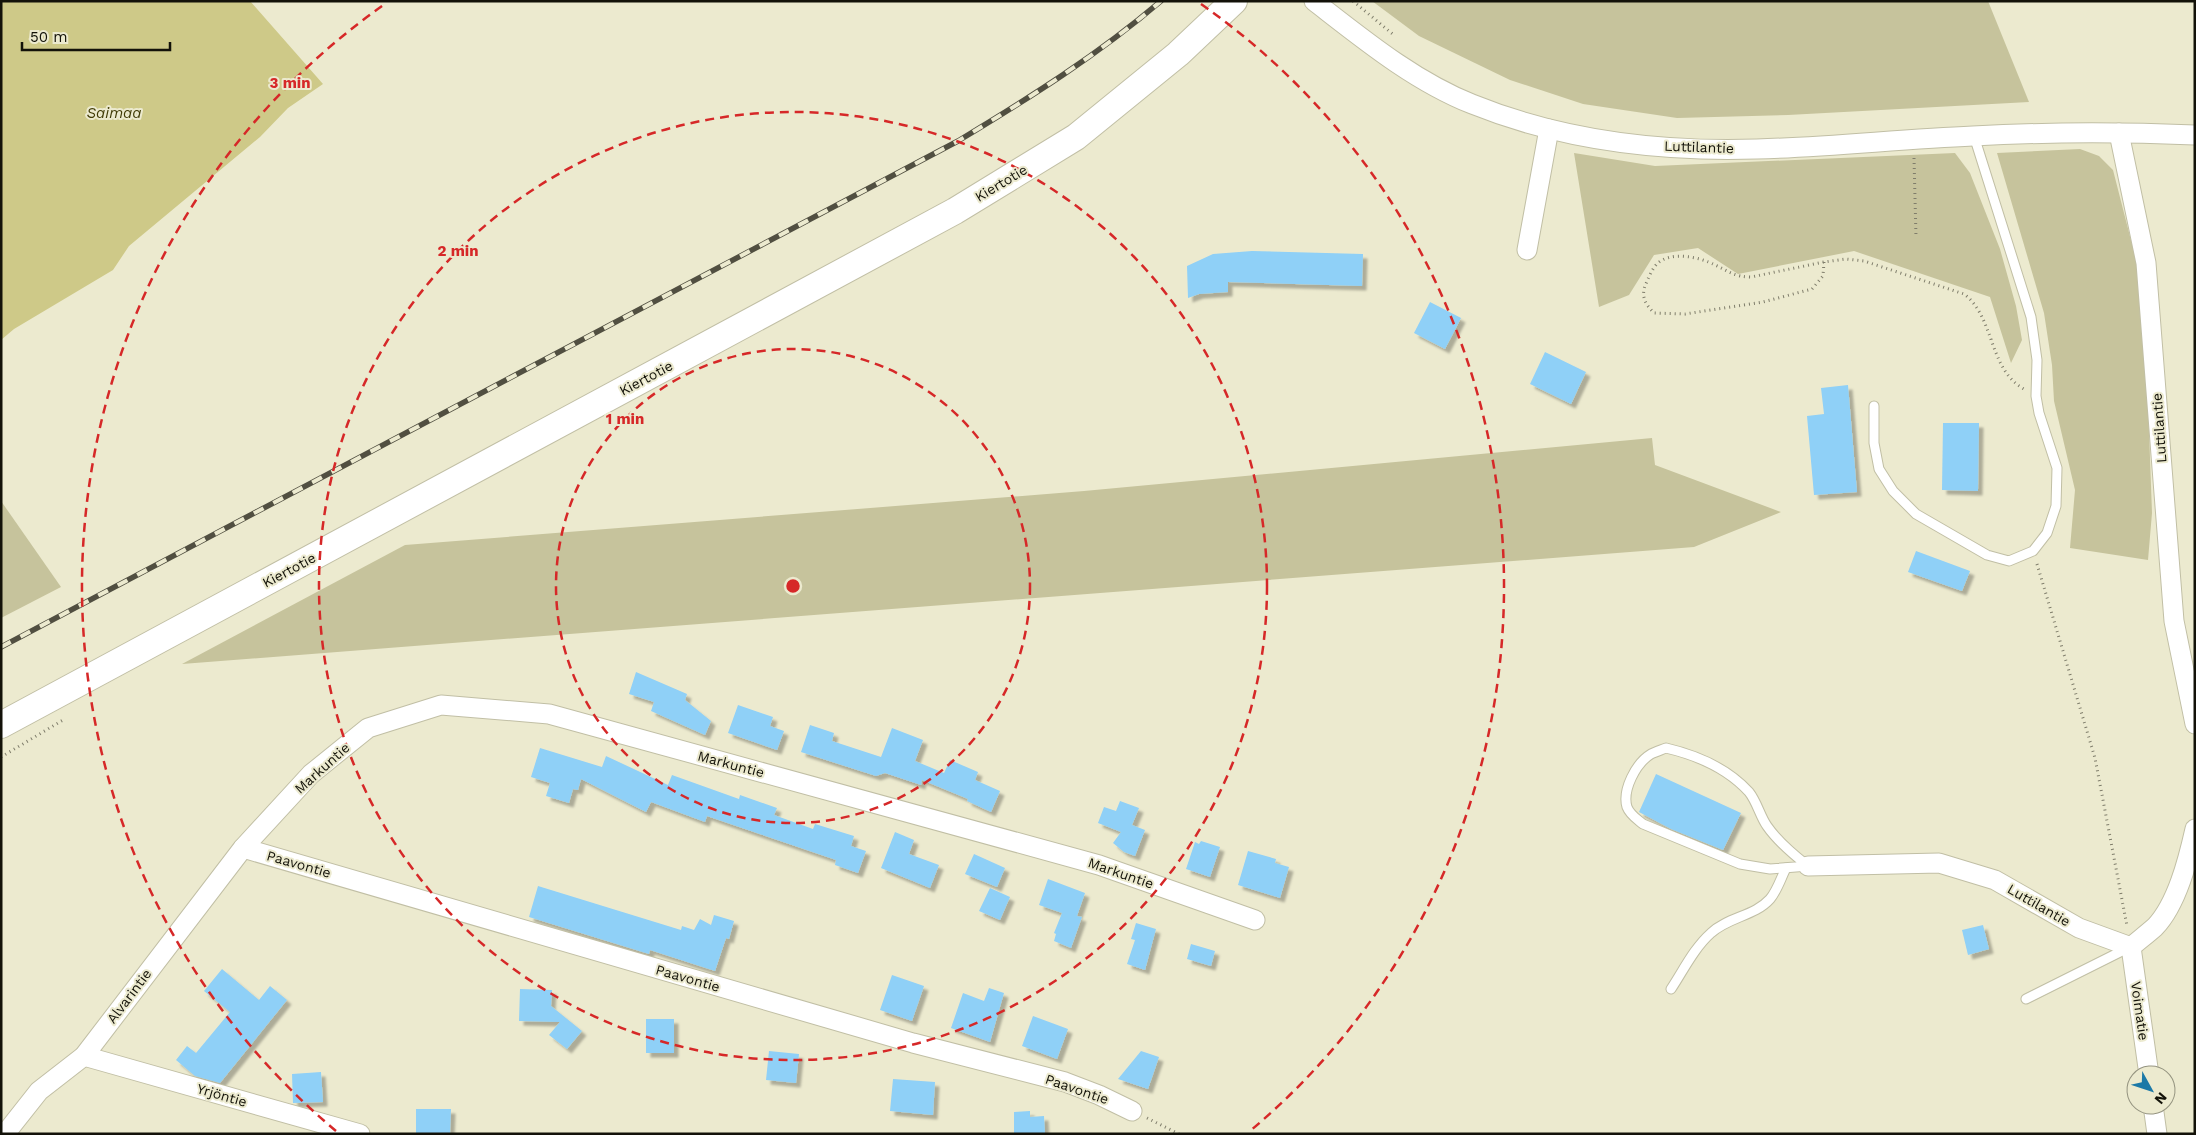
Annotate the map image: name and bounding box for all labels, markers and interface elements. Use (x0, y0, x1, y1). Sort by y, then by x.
scale bar (22, 20, 170, 52)
text: 50 m (30, 28, 67, 46)
text: 3 min (270, 74, 310, 92)
water label: Saimaa (86, 104, 142, 122)
street label: Luttilantie (1664, 138, 1734, 156)
street label: Kiertotie (972, 161, 1030, 205)
text: 2 min (437, 242, 479, 260)
street label: Kiertotie (617, 357, 675, 399)
street label: Luttilantie (2149, 393, 2169, 463)
text: 1 min (606, 410, 644, 428)
street label: Kiertotie (260, 549, 318, 591)
centre of rings (784, 577, 802, 595)
street label: Markuntie (291, 739, 353, 797)
street label: Markuntie (696, 747, 766, 781)
street label: Paavontie (265, 847, 333, 881)
street label: Markuntie (1086, 854, 1156, 892)
street label: Luttilantie (2005, 881, 2073, 929)
street label: Paavontie (654, 961, 722, 995)
street label: Alvarintie (103, 966, 155, 1026)
street label: Voimatie (2128, 981, 2152, 1041)
north arrow (2126, 1065, 2176, 1115)
street label: Paavontie (1043, 1071, 1111, 1107)
street label: Yrjöntie (195, 1080, 249, 1110)
text: N (2151, 1089, 2170, 1107)

